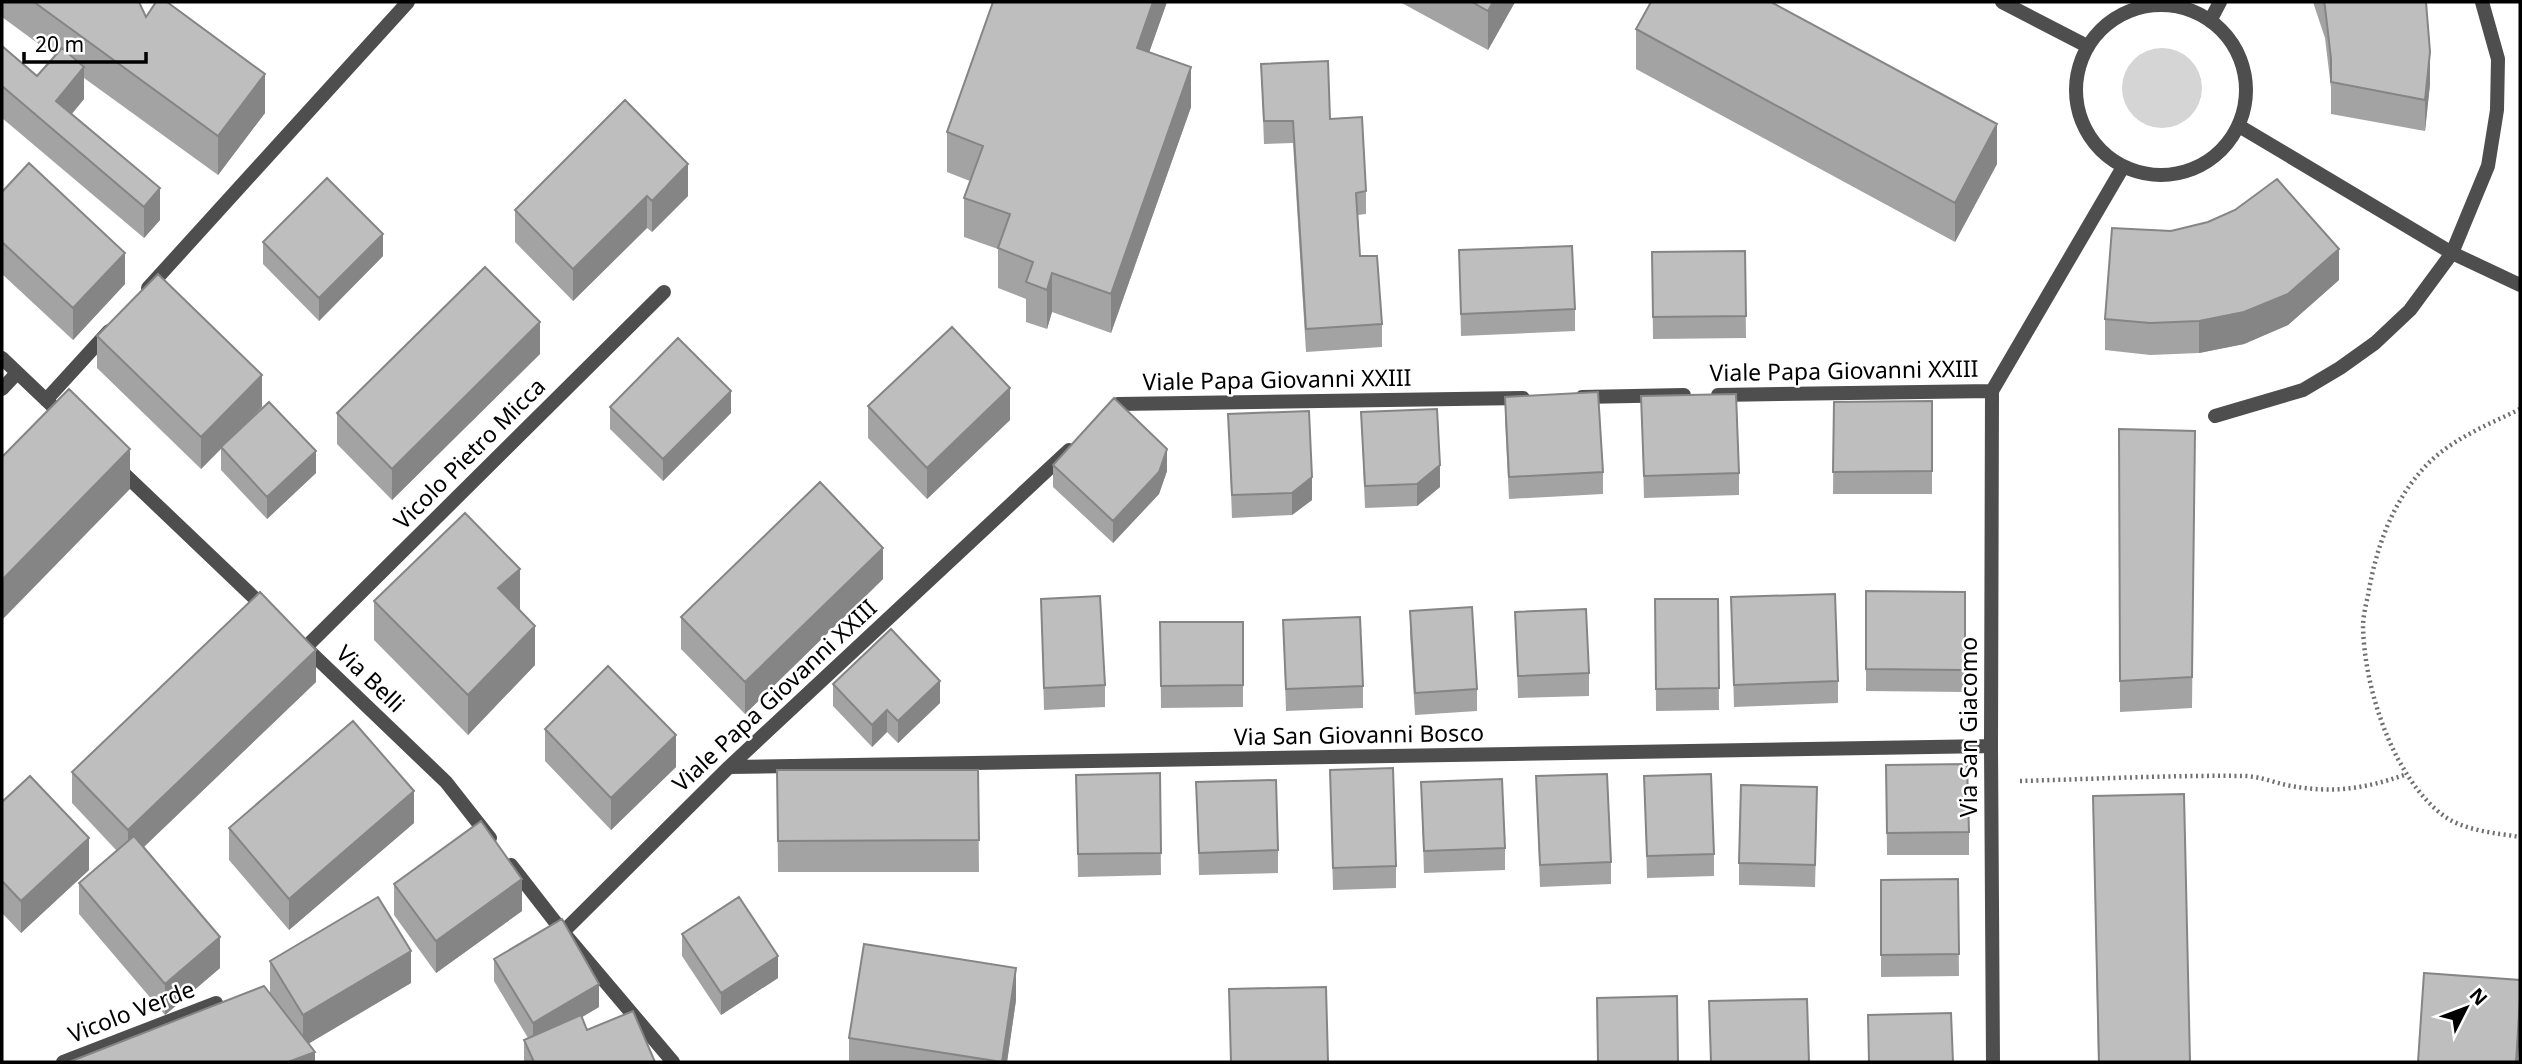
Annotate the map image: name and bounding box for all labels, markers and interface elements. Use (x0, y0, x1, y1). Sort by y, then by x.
scale bar (24, 21, 147, 65)
text: 20 m (35, 30, 84, 58)
street label: Viale Papa Giovanni XXIII (1709, 352, 1979, 388)
street label: Viale Papa Giovanni XXIII (1142, 361, 1412, 397)
street label: Vicolo Pietro Micca (386, 370, 552, 536)
street label: Viale Papa Giovanni XXIII (665, 592, 883, 798)
street label: Via Belli (330, 637, 412, 719)
street label: Via San Giacomo (1952, 637, 1984, 817)
street label: Via San Giovanni Bosco (1234, 716, 1484, 752)
street label: Vicolo Verde (63, 972, 199, 1050)
north arrow (2431, 973, 2501, 1043)
text: N (2464, 982, 2493, 1011)

